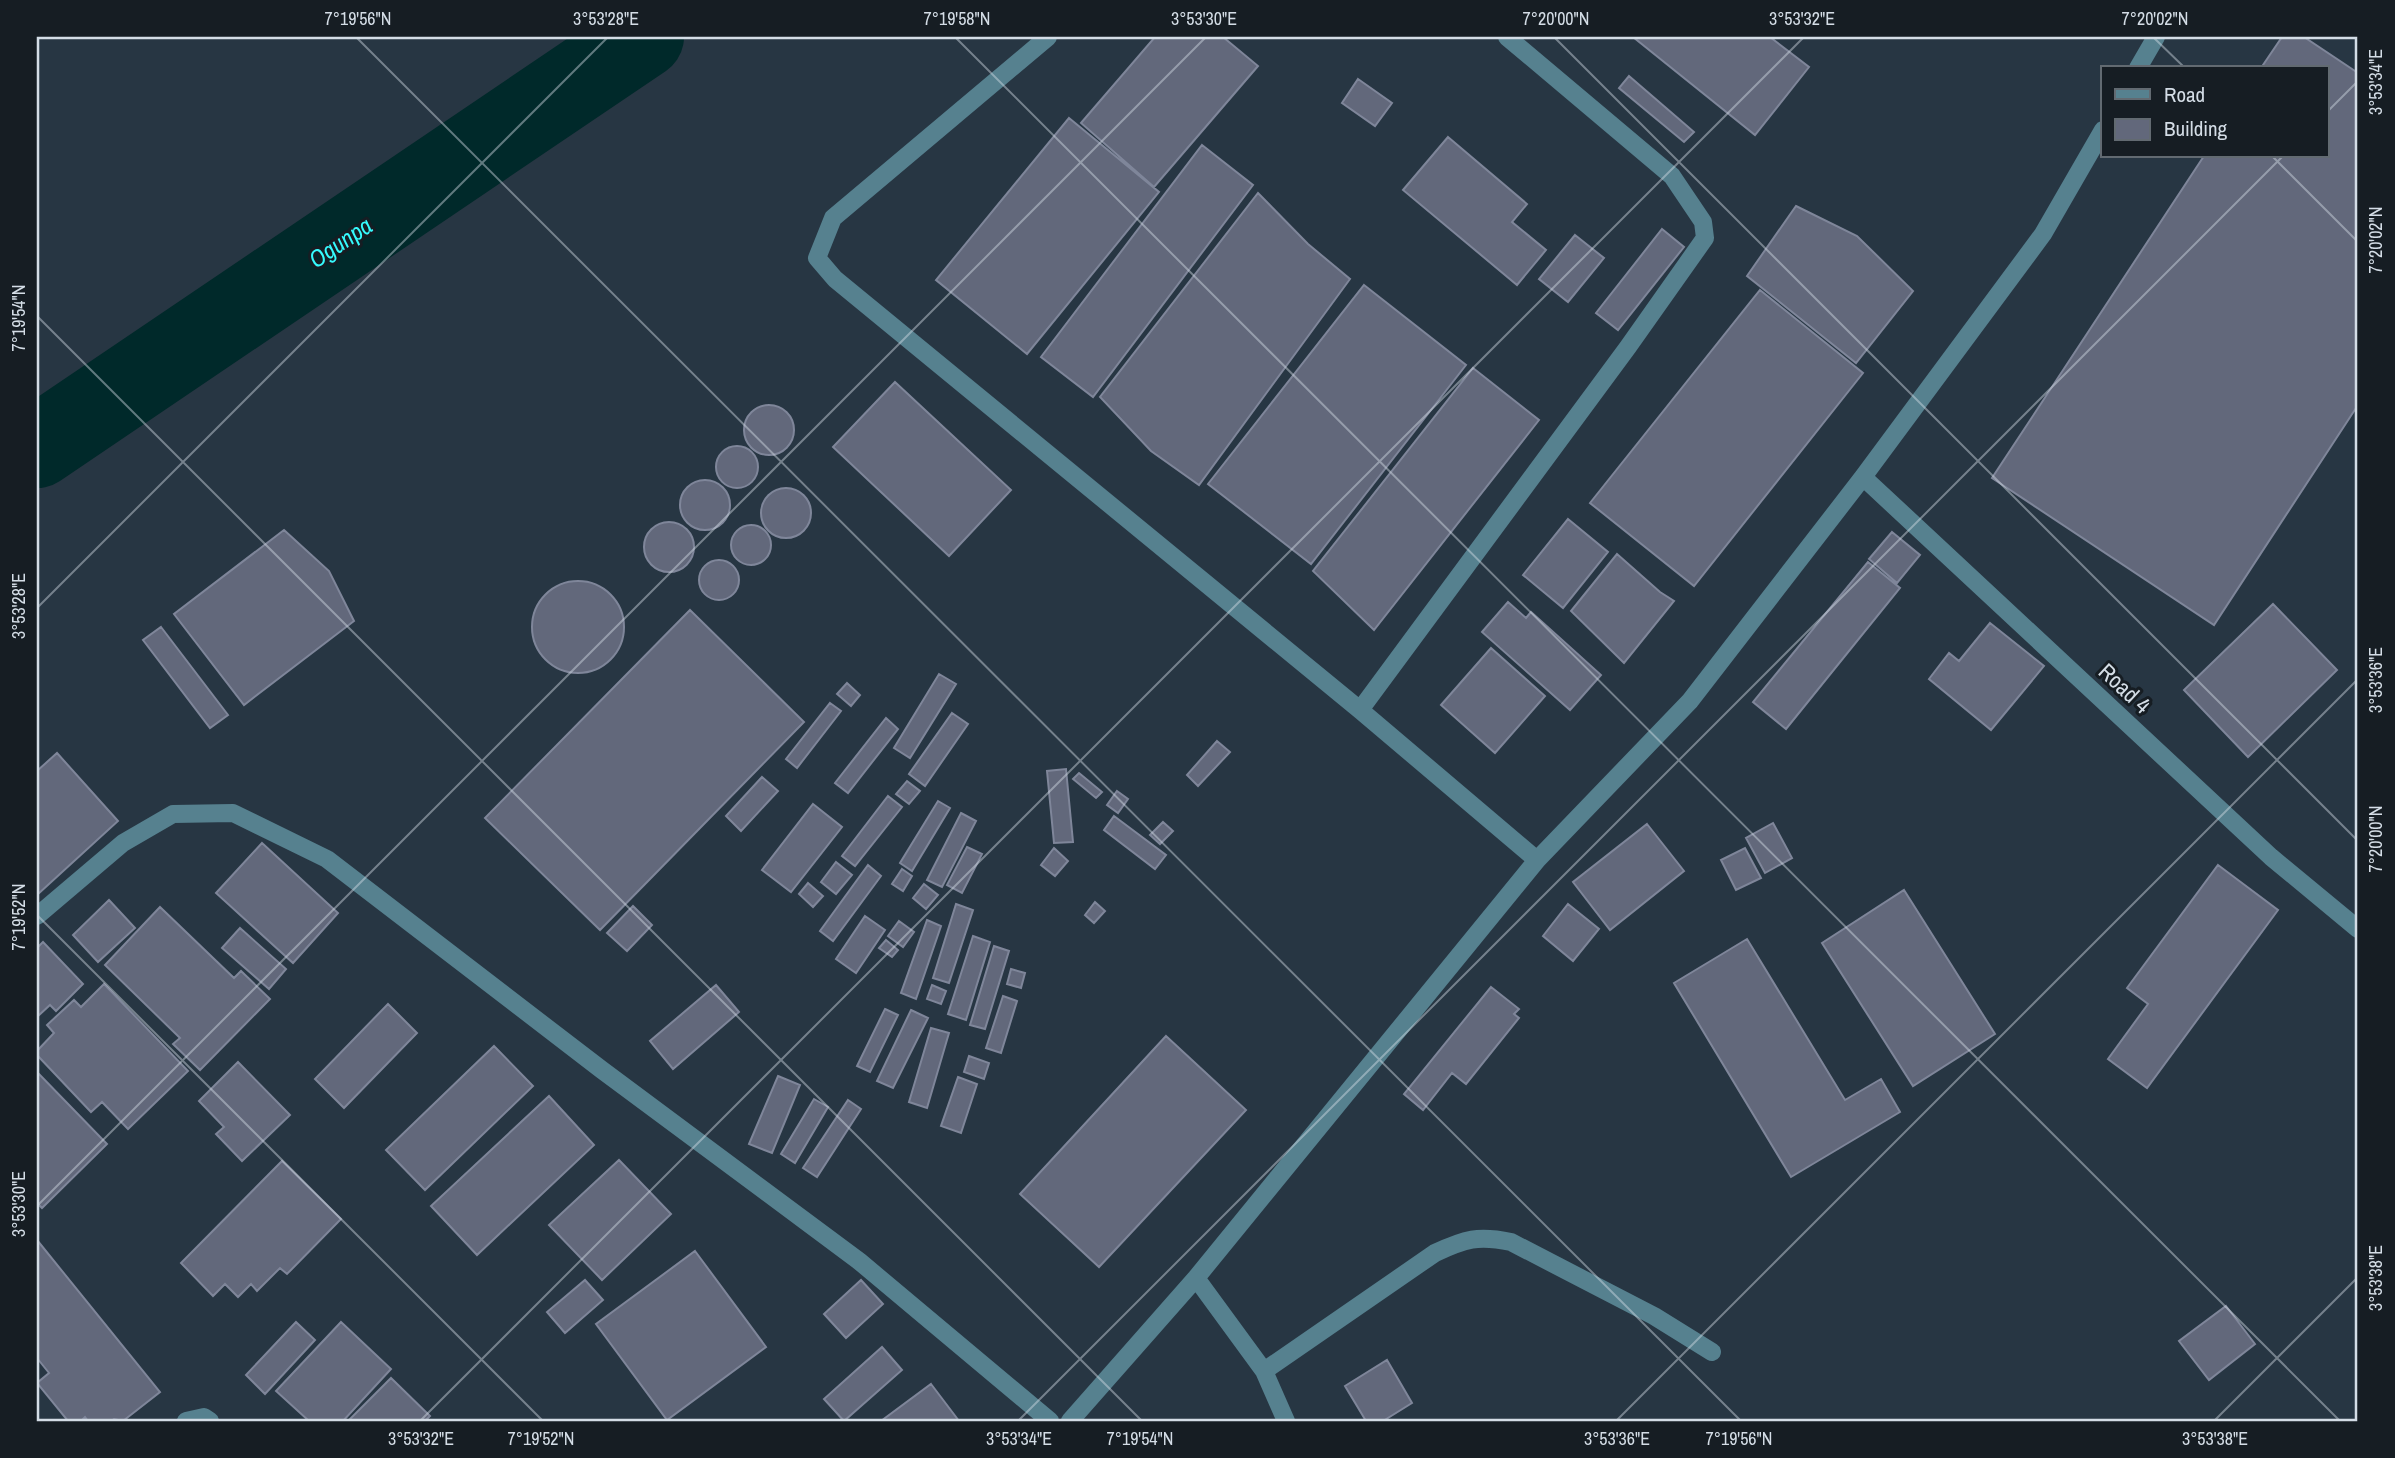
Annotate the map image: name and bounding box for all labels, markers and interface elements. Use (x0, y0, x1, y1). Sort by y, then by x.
text: 7°19'56"N (325, 6, 391, 31)
text: 3°53'28"E (573, 6, 639, 31)
text: 7°19'58"N (924, 6, 990, 31)
text: 3°53'30"E (1171, 6, 1237, 31)
text: 7°20'00"N (1523, 6, 1589, 31)
text: 3°53'32"E (1769, 6, 1835, 31)
text: 7°20'02"N (2122, 6, 2188, 31)
text: 3°53'34"E (2363, 49, 2388, 115)
legend (2101, 66, 2328, 158)
text: Road (2164, 80, 2205, 109)
text: Building (2164, 114, 2228, 143)
text: 7°20'02"N (2363, 207, 2388, 273)
water label: Ogunpa (302, 209, 378, 275)
text: 7°19'54"N (6, 285, 31, 351)
text: 3°53'28"E (6, 573, 31, 639)
text: 3°53'36"E (2363, 647, 2388, 713)
street label: Road 4 (2092, 656, 2158, 720)
text: 7°20'00"N (2363, 806, 2388, 872)
text: 7°19'52"N (6, 884, 31, 950)
text: 3°53'30"E (6, 1171, 31, 1237)
text: 3°53'38"E (2363, 1245, 2388, 1311)
text: 3°53'32"E (388, 1426, 454, 1451)
text: 7°19'52"N (508, 1426, 574, 1451)
text: 3°53'34"E (986, 1426, 1052, 1451)
text: 7°19'54"N (1107, 1426, 1173, 1451)
text: 3°53'36"E (1584, 1426, 1650, 1451)
text: 7°19'56"N (1706, 1426, 1772, 1451)
text: 3°53'38"E (2182, 1426, 2248, 1451)

